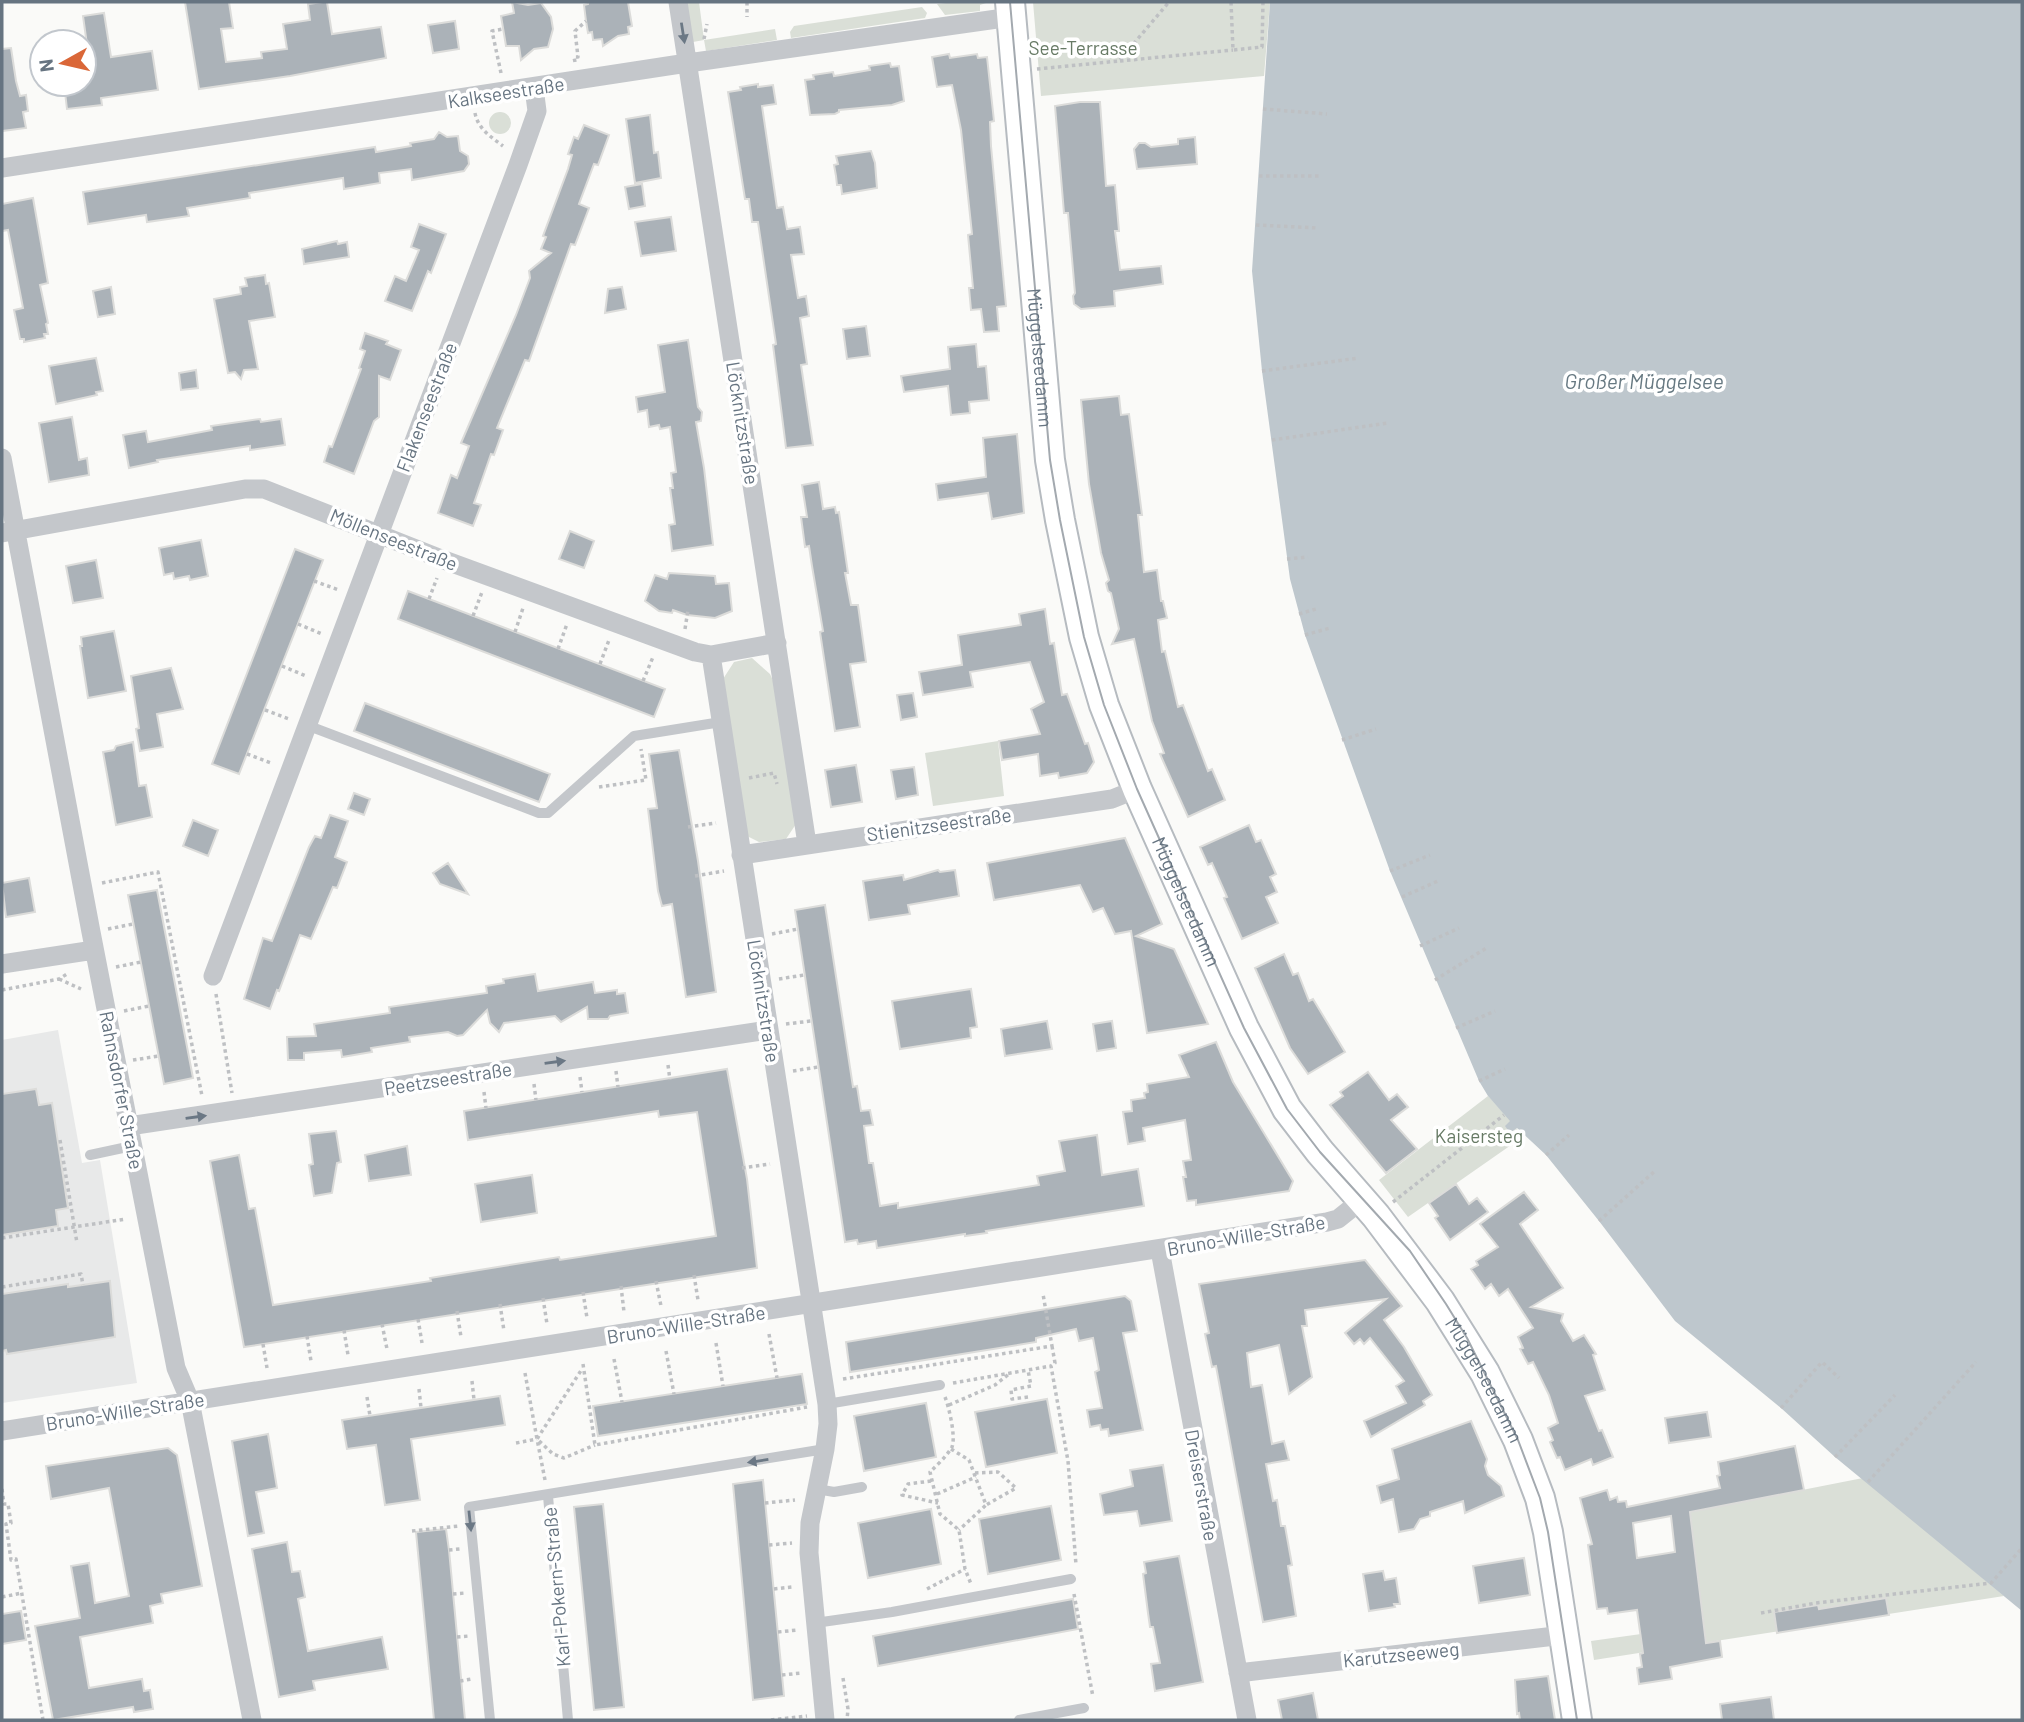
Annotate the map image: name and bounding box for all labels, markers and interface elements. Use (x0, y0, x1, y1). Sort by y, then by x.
one-way arrow (678, 22, 689, 44)
north arrow (28, 28, 98, 98)
park label: See-Terrasse (1028, 36, 1138, 59)
text: N (33, 58, 58, 73)
street label: Kalkseestraße (446, 71, 566, 113)
street label: Müggelseedamm (1024, 287, 1059, 428)
street label: Flakenseestraße (391, 339, 461, 475)
street label: Löcknitzstraße (722, 360, 764, 486)
water label: Großer Müggelsee (1565, 368, 1724, 393)
street label: Möllenseestraße (327, 503, 461, 575)
street label: Stienitzseestraße (865, 802, 1013, 846)
street label: Müggelseedamm (1148, 833, 1226, 970)
street label: Löcknitzstraße (743, 938, 785, 1064)
street label: Rahnsdorfer Straße (95, 1009, 149, 1171)
one-way arrow (544, 1056, 566, 1067)
street label: Peetzseestraße (383, 1057, 513, 1099)
one-way arrow (185, 1111, 207, 1122)
park label: Kaisersteg (1435, 1124, 1523, 1147)
street label: Bruno-Wille-Straße (1165, 1210, 1327, 1260)
street label: Bruno-Wille-Straße (605, 1300, 767, 1348)
street label: Müggelseedamm (1441, 1313, 1529, 1446)
street label: Bruno-Wille-Straße (44, 1387, 206, 1435)
street label: Dreiserstraße (1181, 1427, 1223, 1543)
one-way arrow (747, 1456, 769, 1467)
street label: Karl-Pokern-Straße (538, 1506, 574, 1668)
one-way arrow (465, 1510, 476, 1532)
street label: Karutzseeweg (1342, 1636, 1460, 1672)

